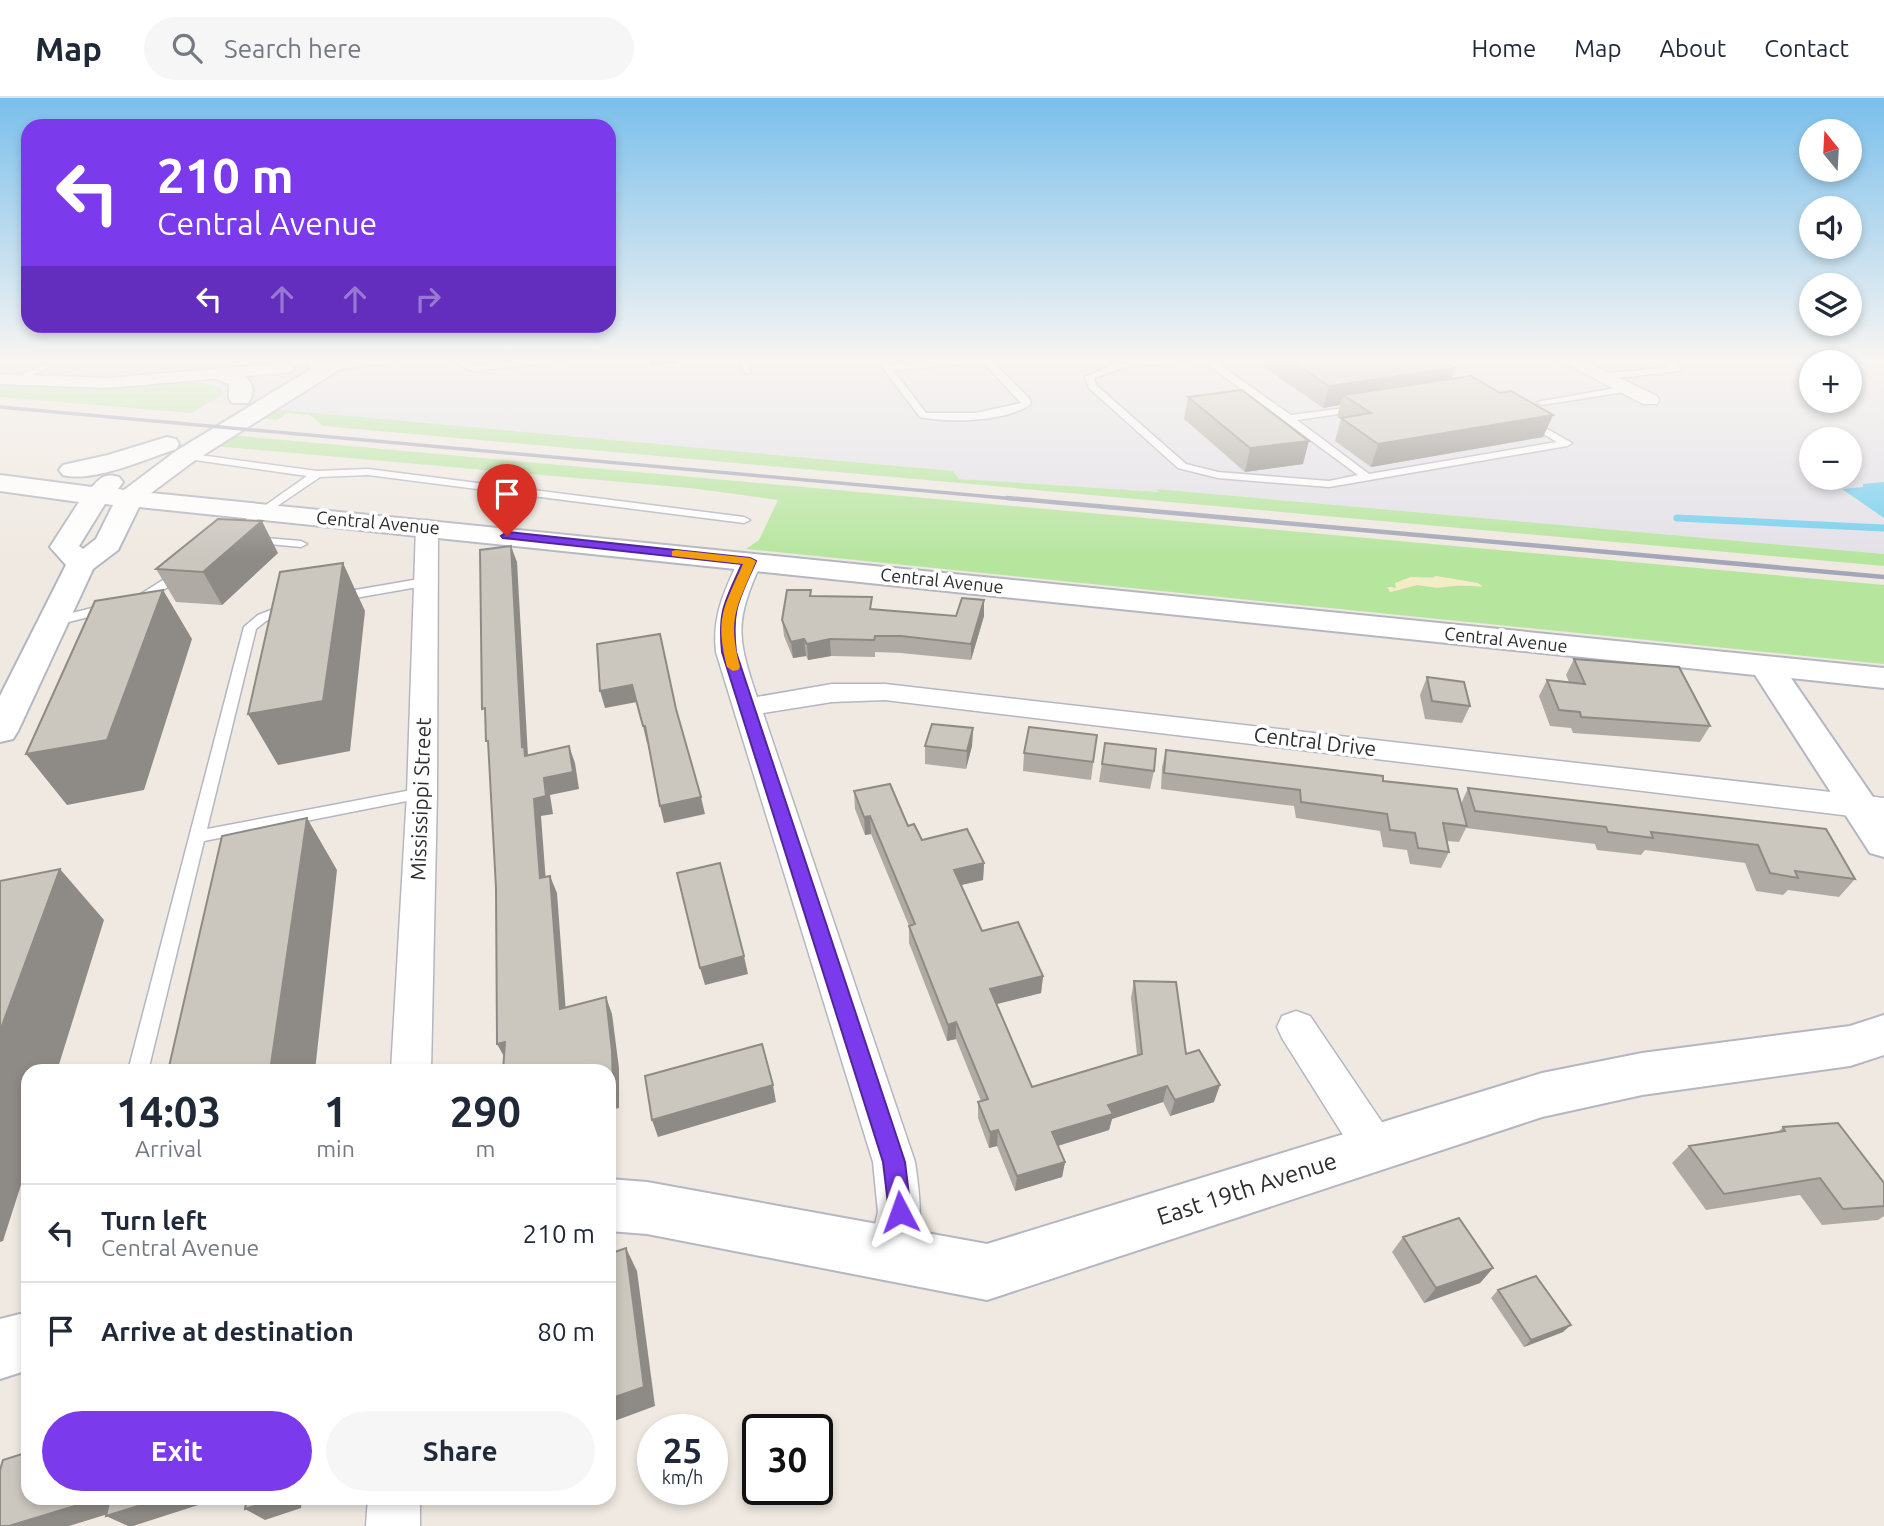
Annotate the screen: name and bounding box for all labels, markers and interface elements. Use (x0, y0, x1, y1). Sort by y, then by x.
search box (144, 17, 634, 80)
icon: search (168, 29, 206, 67)
text: Map (35, 30, 102, 67)
text: Search here (224, 34, 362, 63)
text: Home (1471, 35, 1536, 62)
text: Map (1574, 35, 1621, 62)
text: About (1659, 35, 1726, 62)
text: Contact (1764, 35, 1849, 62)
north arrow (1799, 119, 1862, 182)
map controls (1799, 119, 1862, 490)
icon: left (42, 147, 133, 238)
text: 210 m (157, 147, 294, 202)
button: sound (1799, 196, 1862, 259)
text: Central Avenue (157, 205, 377, 241)
button: layers (1799, 273, 1862, 336)
icon: left (190, 280, 228, 318)
icon: ahead (263, 280, 301, 318)
icon: ahead (336, 280, 374, 318)
icon: right (409, 280, 447, 318)
button: + (1799, 350, 1862, 413)
button: − (1799, 427, 1862, 490)
pin (477, 464, 537, 536)
icon: arrive (488, 475, 526, 513)
street label: Central Avenue (316, 507, 441, 537)
street label: Central Avenue (879, 564, 1005, 596)
street label: Central Avenue (1443, 623, 1569, 655)
street label: Mississippi Street (405, 717, 435, 881)
street label: Central Drive (1252, 722, 1378, 760)
text: 14:03 (116, 1088, 221, 1135)
text: 1 (324, 1088, 347, 1135)
text: 290 (450, 1088, 521, 1135)
text: Arrival (135, 1136, 202, 1161)
text: min (316, 1136, 355, 1161)
text: m (475, 1136, 495, 1161)
street label: East 19th Avenue (1153, 1147, 1340, 1230)
position arrow (863, 1175, 937, 1249)
text: Turn left (101, 1206, 207, 1235)
icon: left (42, 1214, 80, 1252)
text: 210 m (523, 1219, 595, 1248)
text: Central Avenue (101, 1235, 259, 1260)
icon: arrive (42, 1312, 80, 1350)
text: Arrive at destination (101, 1317, 354, 1346)
text: 80 m (537, 1317, 595, 1346)
button: Exit (42, 1411, 312, 1491)
button: Share (326, 1411, 595, 1491)
speed limit sign: 30 (742, 1414, 833, 1505)
text: 25 (663, 1430, 702, 1470)
text: km/h (662, 1467, 703, 1487)

